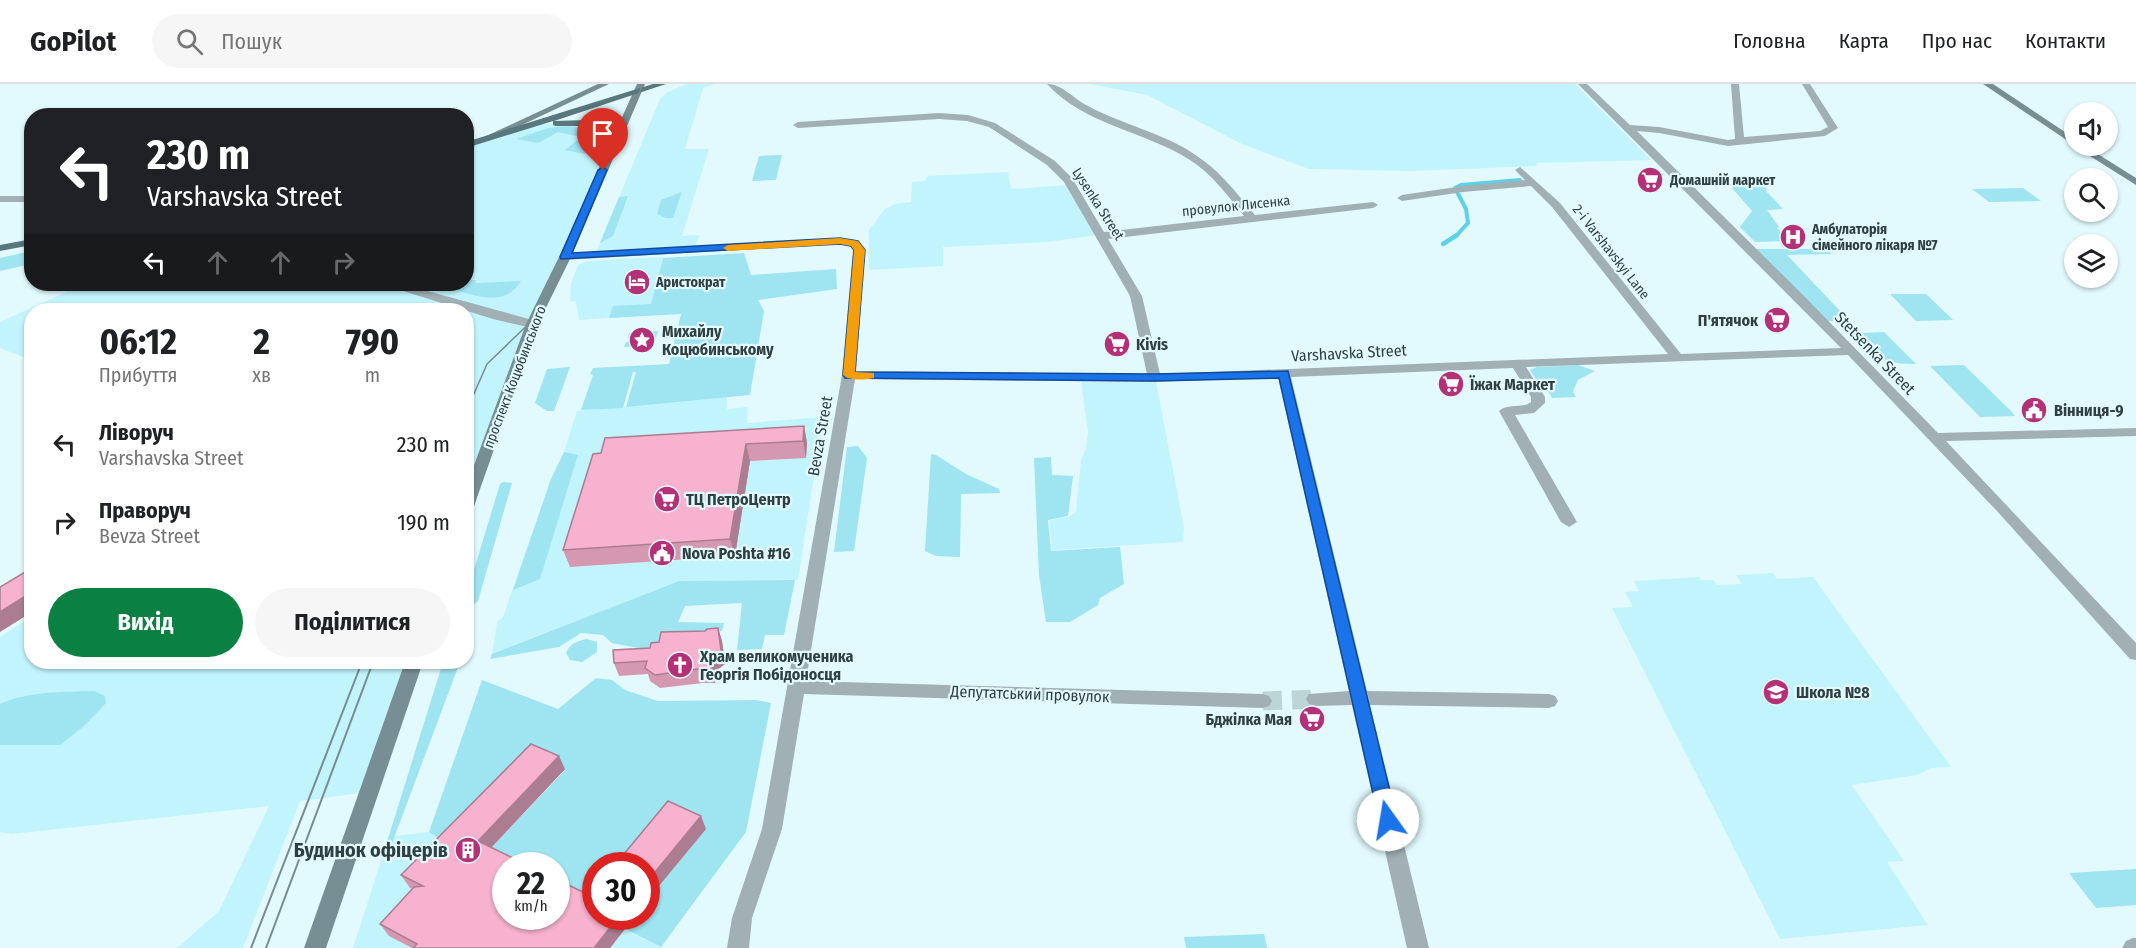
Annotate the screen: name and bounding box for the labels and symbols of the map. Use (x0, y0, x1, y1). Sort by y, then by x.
pin (577, 108, 628, 170)
street label: Lysenka Street (1068, 165, 1128, 244)
supermarket icon: Домашній маркет (1635, 165, 1665, 195)
place label: Домашній маркет (1669, 172, 1776, 189)
street label: провулок Лисенка (1181, 192, 1291, 220)
street label: 2-i Varshavskyi Lane (1569, 201, 1653, 303)
place label: Амбулаторія сімейного лікаря №7 (1811, 221, 1938, 254)
hospital icon: Амбулаторія сімейного лікаря №7 (1778, 222, 1808, 252)
hotel icon: Аристократ (622, 267, 652, 297)
place label: Аристократ (655, 274, 726, 291)
street label: проспект Коцюбинського (480, 303, 550, 451)
supermarket icon: П'ятячок (1762, 305, 1792, 335)
street label: Stetsenka Street (1831, 308, 1920, 399)
place label: П'ятячок (1698, 311, 1759, 330)
place label: Михайлу Коцюбинському (662, 322, 774, 359)
place icon: Михайлу Коцюбинському (627, 325, 657, 355)
supermarket icon: Kivis (1102, 329, 1132, 359)
place label: Kivis (1136, 335, 1168, 354)
street label: Varshavska Street (1291, 340, 1408, 366)
supermarket icon: Їжак Маркет (1436, 369, 1466, 399)
place label: Їжак Маркет (1469, 375, 1555, 394)
street label: Bevza Street (804, 394, 837, 477)
public building icon: Вінниця-9 (2019, 395, 2049, 425)
place label: Вінниця-9 (2054, 401, 2124, 420)
supermarket icon: ТЦ ПетроЦентр (652, 484, 682, 514)
place label: ТЦ ПетроЦентр (686, 490, 791, 509)
public building icon: Nova Poshta #16 (647, 538, 677, 568)
place label: Nova Poshta #16 (682, 544, 791, 563)
place label: Храм великомученика Георгія Побідоносця (699, 647, 853, 684)
church icon: Храм великомученика Георгія Побідоносця (665, 650, 695, 680)
school or university icon: Школа №8 (1761, 677, 1791, 707)
street label: Депутатський провулок (949, 682, 1110, 706)
place label: Школа №8 (1796, 683, 1870, 702)
supermarket icon: Бджілка Мая (1297, 704, 1327, 734)
place label: Бджілка Мая (1205, 710, 1292, 729)
position arrow (1356, 788, 1420, 852)
building icon: Будинок офіцерів (453, 835, 483, 865)
place label: Будинок офіцерів (294, 838, 448, 862)
speed limit sign: 30 (582, 852, 660, 930)

